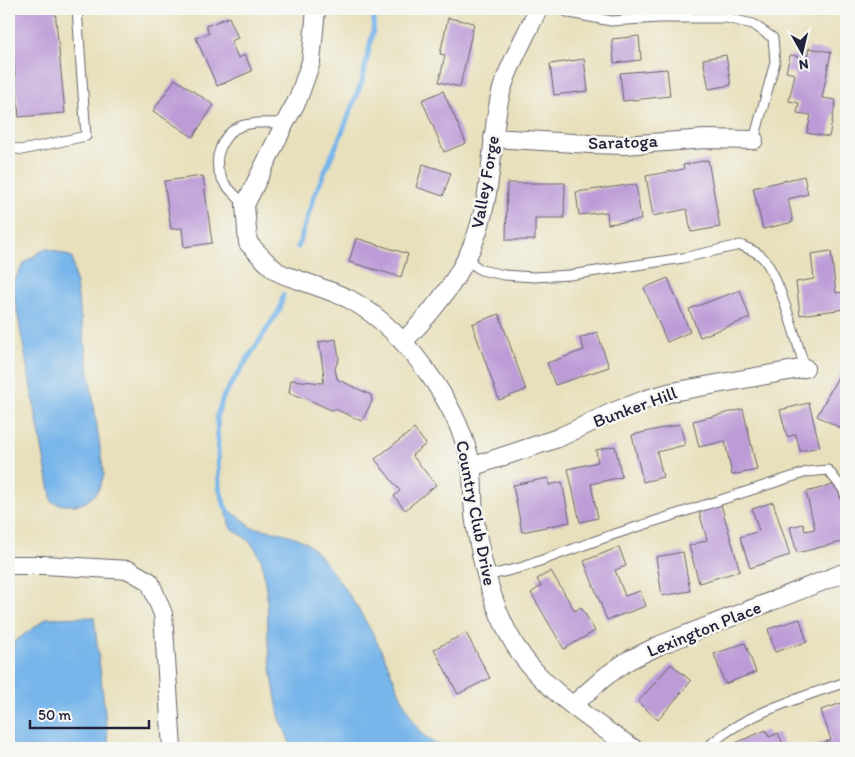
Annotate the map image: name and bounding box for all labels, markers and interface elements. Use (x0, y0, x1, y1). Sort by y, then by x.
north arrow (778, 28, 828, 78)
text: N (798, 55, 810, 73)
street label: Saratoga (588, 130, 659, 154)
street label: Valley Forge (466, 134, 504, 230)
street label: Bunker Hill (590, 382, 680, 432)
street label: Country Club Drive (451, 439, 501, 587)
street label: Lexington Place (644, 596, 764, 662)
scale bar (30, 697, 149, 729)
text: 50 m (38, 706, 71, 724)

